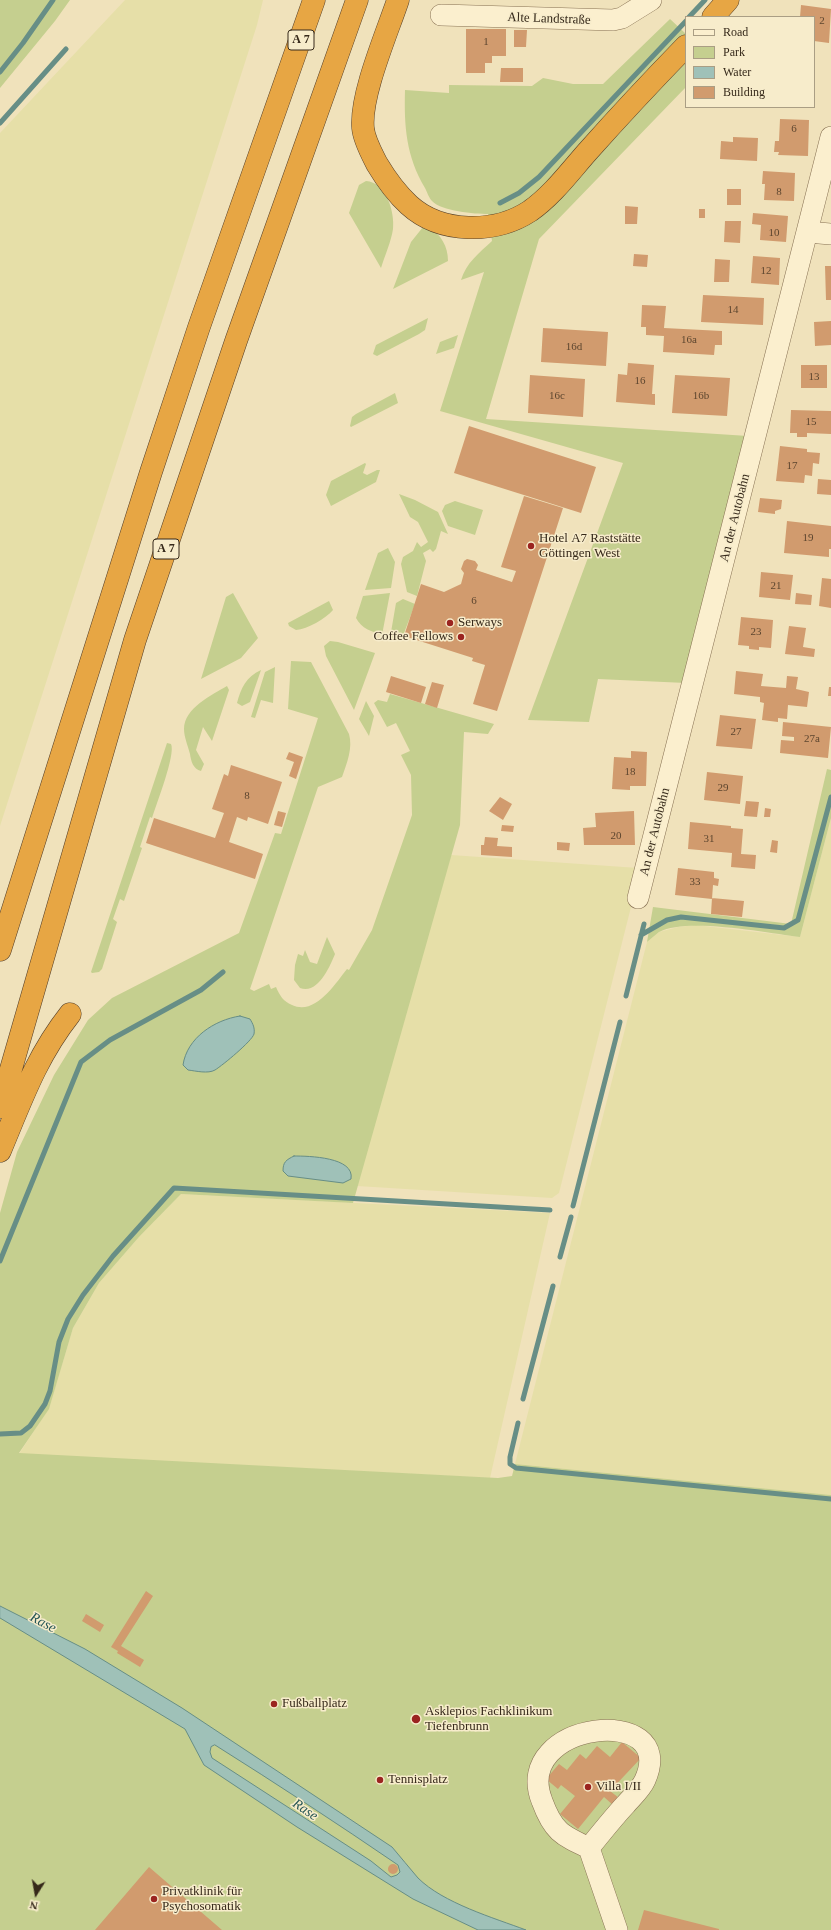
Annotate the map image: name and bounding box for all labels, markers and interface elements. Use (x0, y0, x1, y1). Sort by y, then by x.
street label: Alte Landstraße (507, 10, 591, 28)
house number: 2 (819, 14, 825, 28)
legend (685, 16, 815, 108)
text: Road (723, 25, 748, 39)
road number: A 7 (288, 30, 314, 50)
house number: 1 (483, 35, 489, 49)
text: Park (723, 45, 745, 59)
text: Water (723, 65, 751, 79)
text: Building (723, 85, 765, 99)
house number: 6 (791, 122, 797, 136)
house number: 8 (776, 185, 782, 199)
house number: 10 (768, 226, 780, 240)
house number: 12 (760, 264, 772, 278)
house number: 14 (728, 303, 738, 317)
house number: 16a (681, 333, 697, 347)
house number: 16d (566, 340, 582, 354)
house number: 13 (808, 370, 820, 384)
house number: 16 (634, 374, 646, 388)
house number: 16c (549, 389, 565, 403)
house number: 16b (693, 389, 709, 403)
house number: 15 (806, 415, 816, 429)
house number: 17 (786, 459, 798, 473)
street label: An der Autobahn (717, 472, 753, 564)
place label: Hotel A7 Raststätte Göttingen West (539, 531, 641, 562)
house number: 19 (802, 531, 814, 545)
road number: A 7 (153, 539, 179, 559)
marker: Hotel A7 Raststätte Göttingen West (526, 541, 536, 551)
house number: 21 (770, 579, 782, 593)
house number: 6 (471, 594, 477, 608)
place label: Serways (458, 615, 502, 631)
marker: Serways (445, 618, 455, 628)
house number: 23 (750, 625, 762, 639)
place label: Coffee Fellows (373, 629, 453, 645)
marker: Coffee Fellows (456, 632, 466, 642)
house number: 27 (730, 725, 742, 739)
house number: 27a (804, 732, 820, 746)
house number: 18 (624, 765, 636, 779)
house number: 29 (718, 781, 728, 795)
street label: An der Autobahn (637, 786, 673, 878)
house number: 8 (244, 789, 250, 803)
house number: 20 (610, 829, 622, 843)
house number: 31 (704, 832, 714, 846)
house number: 33 (690, 875, 700, 889)
water label: Rase (27, 1609, 59, 1637)
place label: Fußballplatz (282, 1696, 347, 1712)
marker: Fußballplatz (269, 1699, 279, 1709)
place label: Asklepios Fachklinikum Tiefenbrunn (425, 1704, 552, 1735)
marker: Asklepios Fachklinikum Tiefenbrunn (410, 1713, 422, 1725)
place label: Tennisplatz (388, 1772, 448, 1788)
marker: Tennisplatz (375, 1775, 385, 1785)
place label: Villa I/II (596, 1779, 641, 1795)
marker: Villa I/II (583, 1782, 593, 1792)
water label: Rase (289, 1795, 321, 1825)
north arrow (16, 1874, 56, 1914)
place label: Privatklinik für Psychosomatik (162, 1884, 242, 1915)
marker: Privatklinik für Psychosomatik (149, 1894, 159, 1904)
text: N (29, 1899, 39, 1912)

